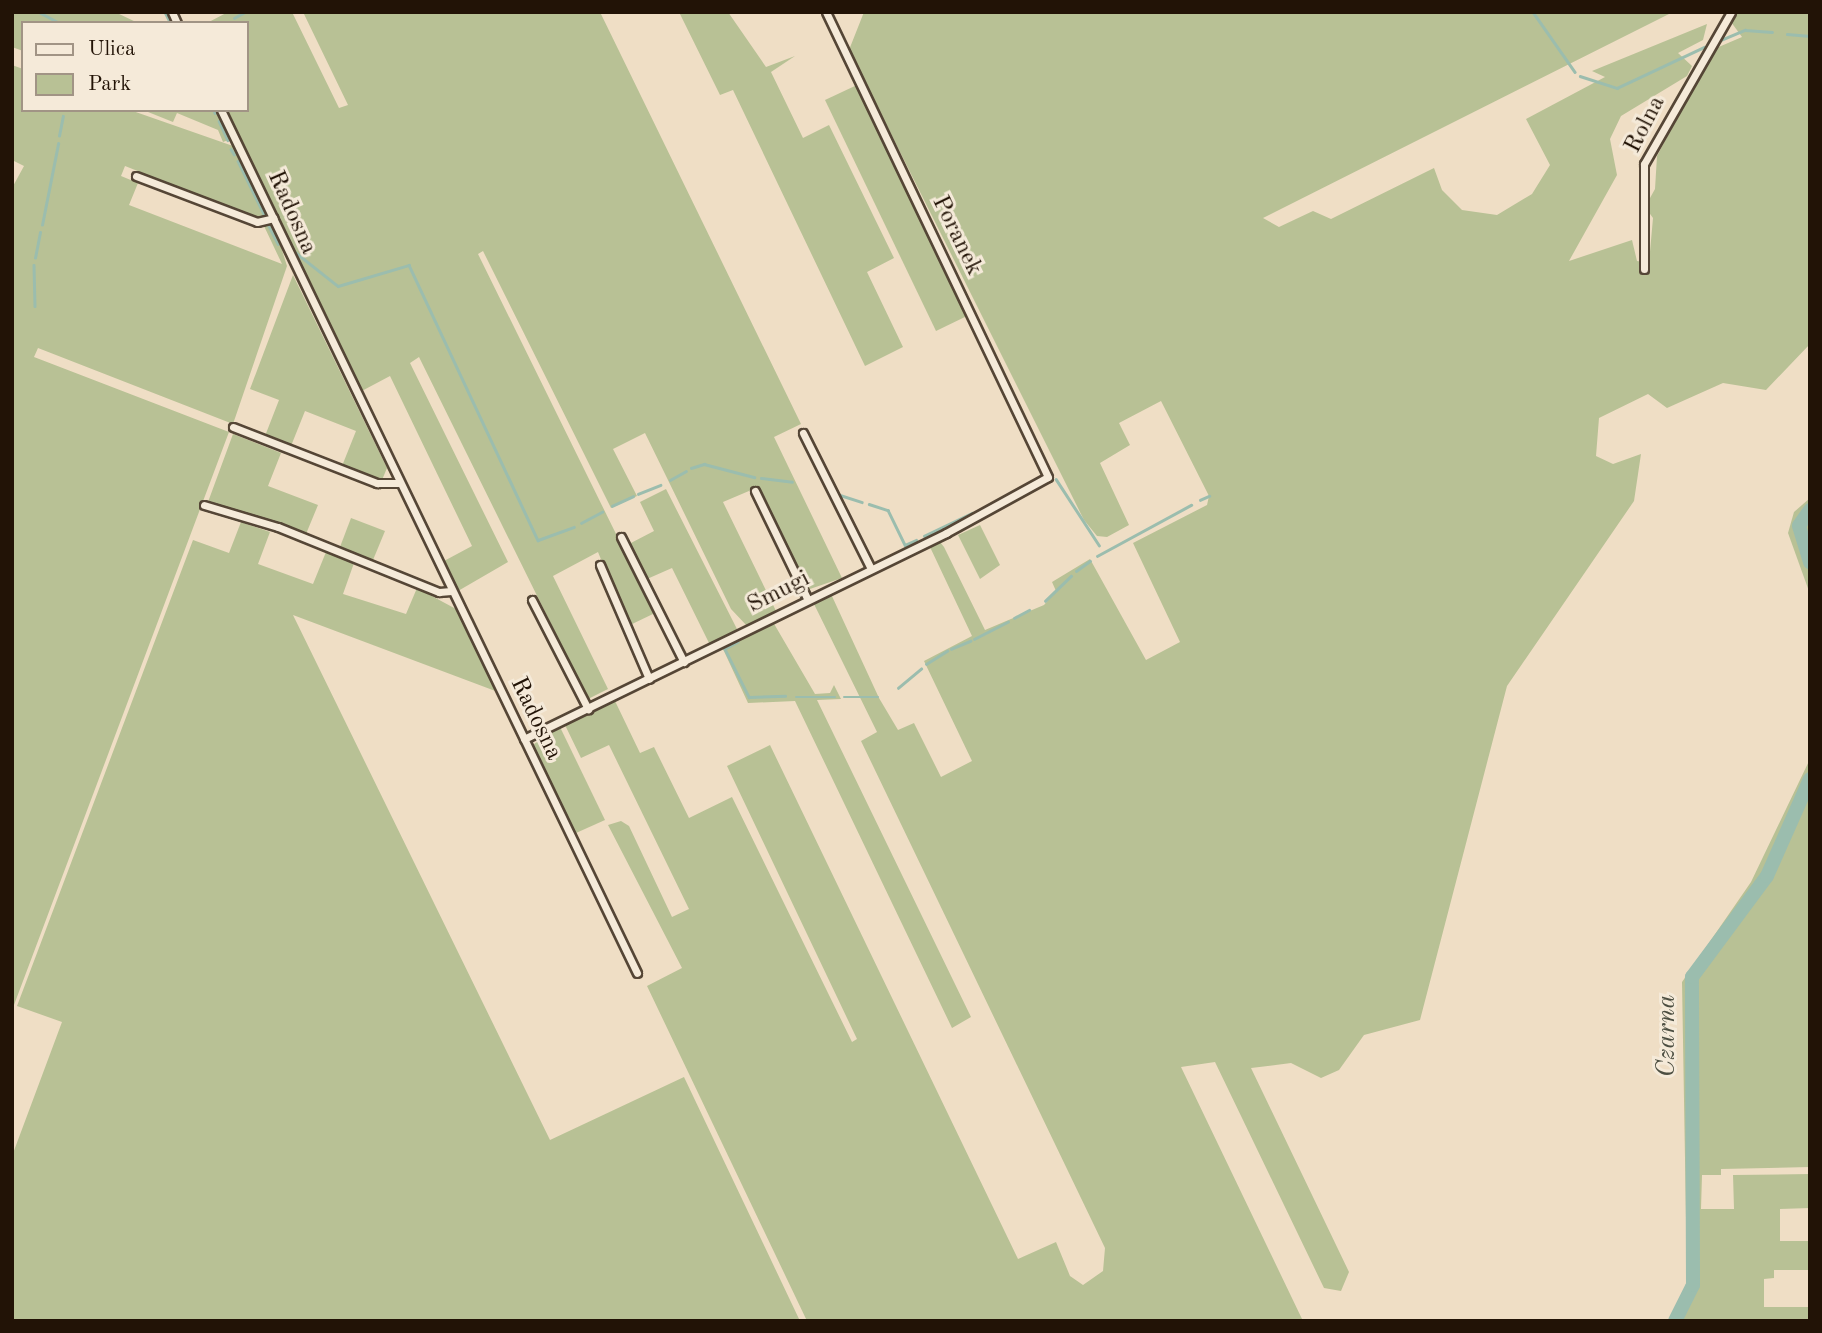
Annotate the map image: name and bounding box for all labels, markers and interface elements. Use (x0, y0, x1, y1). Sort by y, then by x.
legend (21, 21, 248, 112)
text: Ulica (88, 39, 135, 60)
text: Park (88, 74, 131, 95)
street label: Rolna (1619, 92, 1673, 158)
street label: Radosna (260, 167, 322, 259)
street label: Poranek (924, 191, 988, 281)
street label: Smugi (743, 565, 815, 621)
street label: Radosna (503, 673, 567, 765)
water label: Czarna (1652, 995, 1684, 1077)

